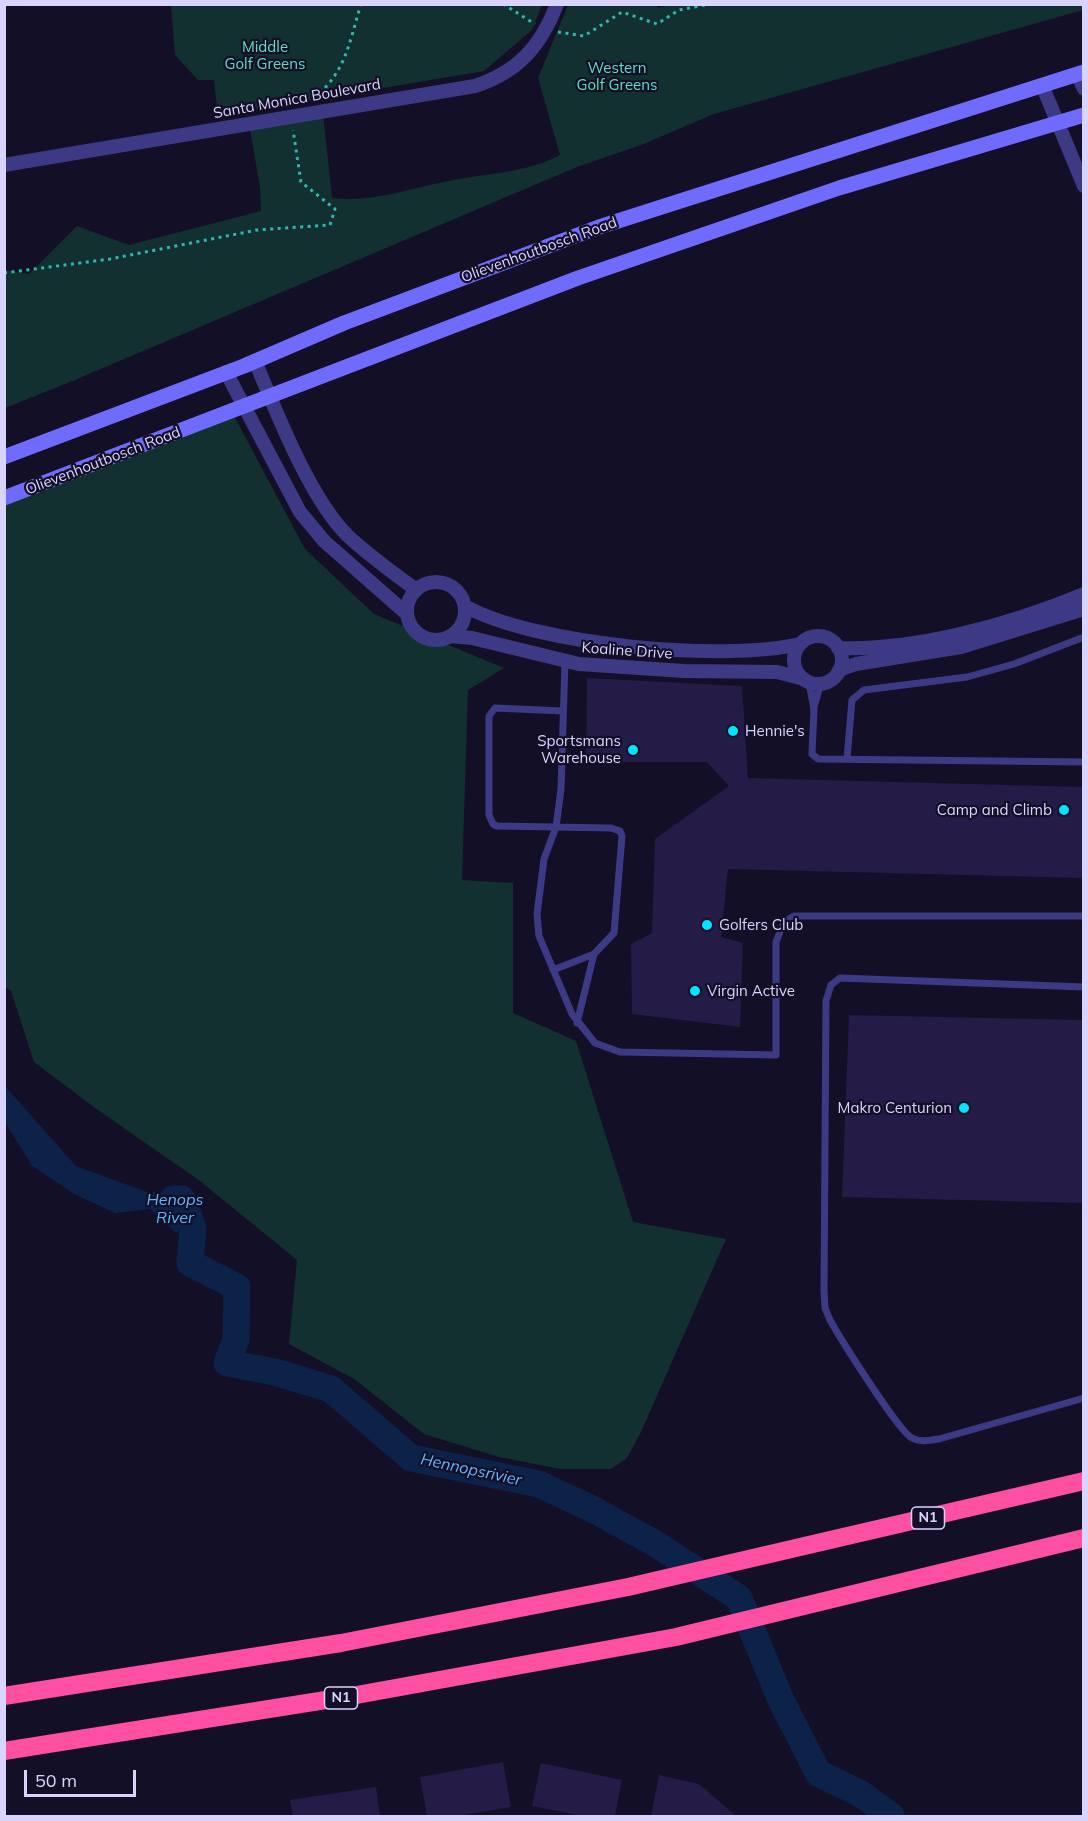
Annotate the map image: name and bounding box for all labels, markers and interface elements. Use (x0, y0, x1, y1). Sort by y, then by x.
park label: Middle Golf Greens (225, 38, 305, 73)
park label: Western Golf Greens (577, 59, 657, 94)
street label: Santa Monica Boulevard (212, 75, 382, 123)
street label: Olievenhoutbosch Road (459, 213, 619, 287)
street label: Olievenhoutbosch Road (23, 423, 183, 499)
street label: Koaline Drive (581, 639, 673, 663)
place label: Hennie's (745, 722, 805, 740)
marker: Hennie's (726, 724, 740, 738)
place label: Sportsmans Warehouse (537, 732, 621, 767)
marker: Sportsmans Warehouse (626, 743, 640, 757)
place label: Camp and Climb (937, 801, 1052, 819)
marker: Camp and Climb (1057, 803, 1071, 817)
place label: Golfers Club (719, 916, 803, 934)
marker: Golfers Club (700, 918, 714, 932)
place label: Virgin Active (707, 982, 795, 1000)
marker: Virgin Active (688, 984, 702, 998)
place label: Makro Centurion (838, 1099, 952, 1117)
marker: Makro Centurion (957, 1101, 971, 1115)
water label: Henops River (146, 1190, 204, 1228)
water label: Hennopsrivier (419, 1450, 523, 1490)
road number: N1 (912, 1507, 944, 1529)
road number: N1 (324, 1687, 358, 1709)
scale bar (27, 1758, 140, 1796)
text: 50 m (35, 1769, 77, 1792)

